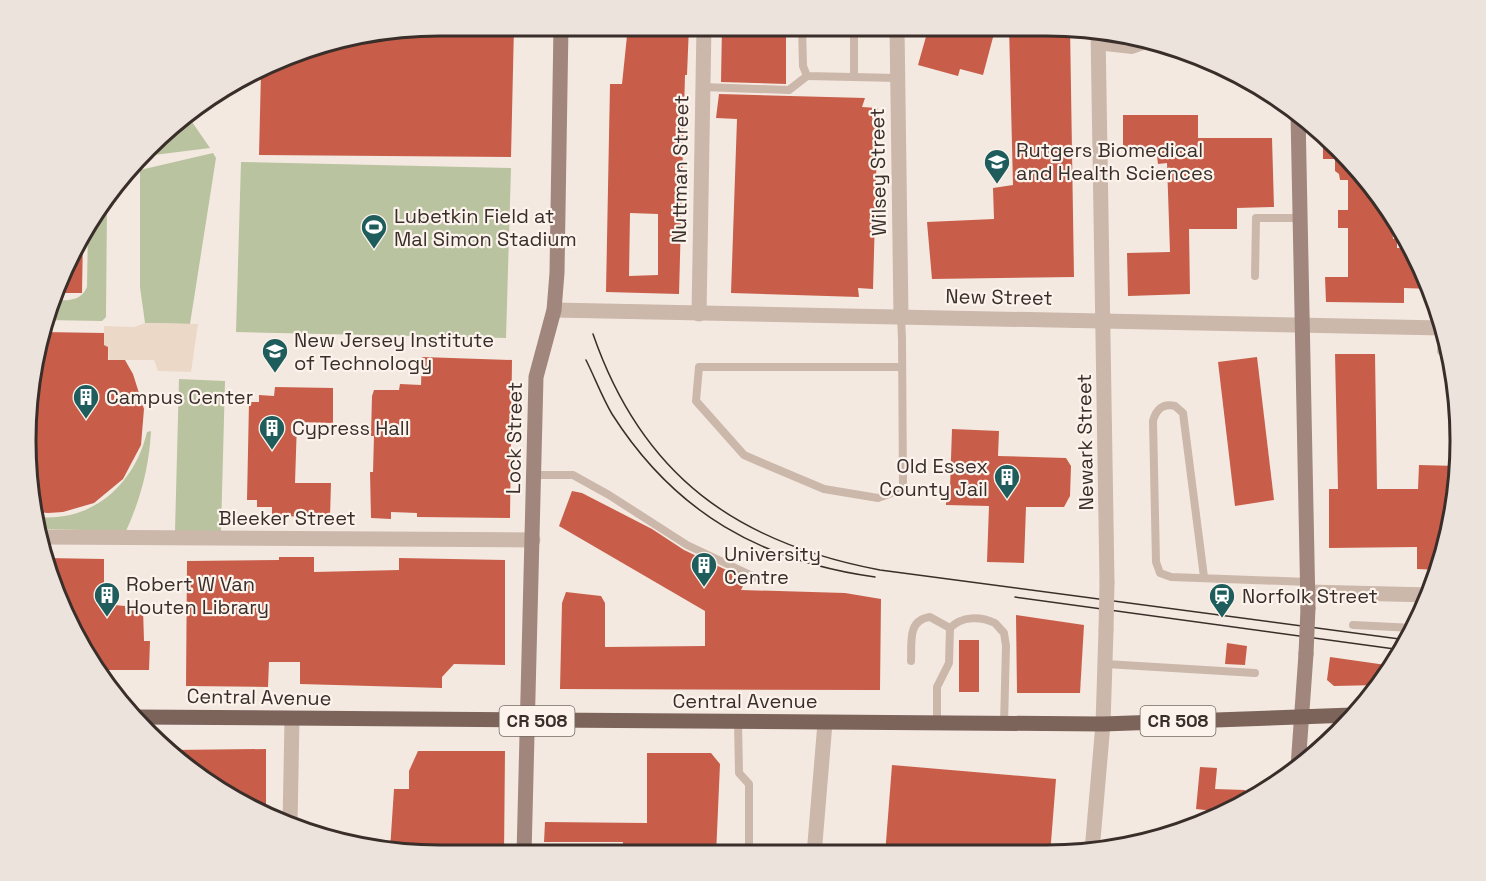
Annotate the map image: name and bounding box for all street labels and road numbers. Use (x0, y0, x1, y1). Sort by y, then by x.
street label: Nuttman Street (666, 95, 694, 243)
street label: Wilsey Street (864, 108, 892, 236)
street label: New Street (945, 283, 1053, 311)
street label: Newark Street (1071, 373, 1099, 511)
street label: Lock Street (500, 382, 528, 494)
street label: Bleeker Street (218, 505, 356, 531)
street label: Central Avenue (186, 683, 332, 711)
street label: Central Avenue (673, 688, 817, 714)
road number: CR 508 (500, 706, 574, 736)
road number: CR 508 (1140, 706, 1216, 736)

